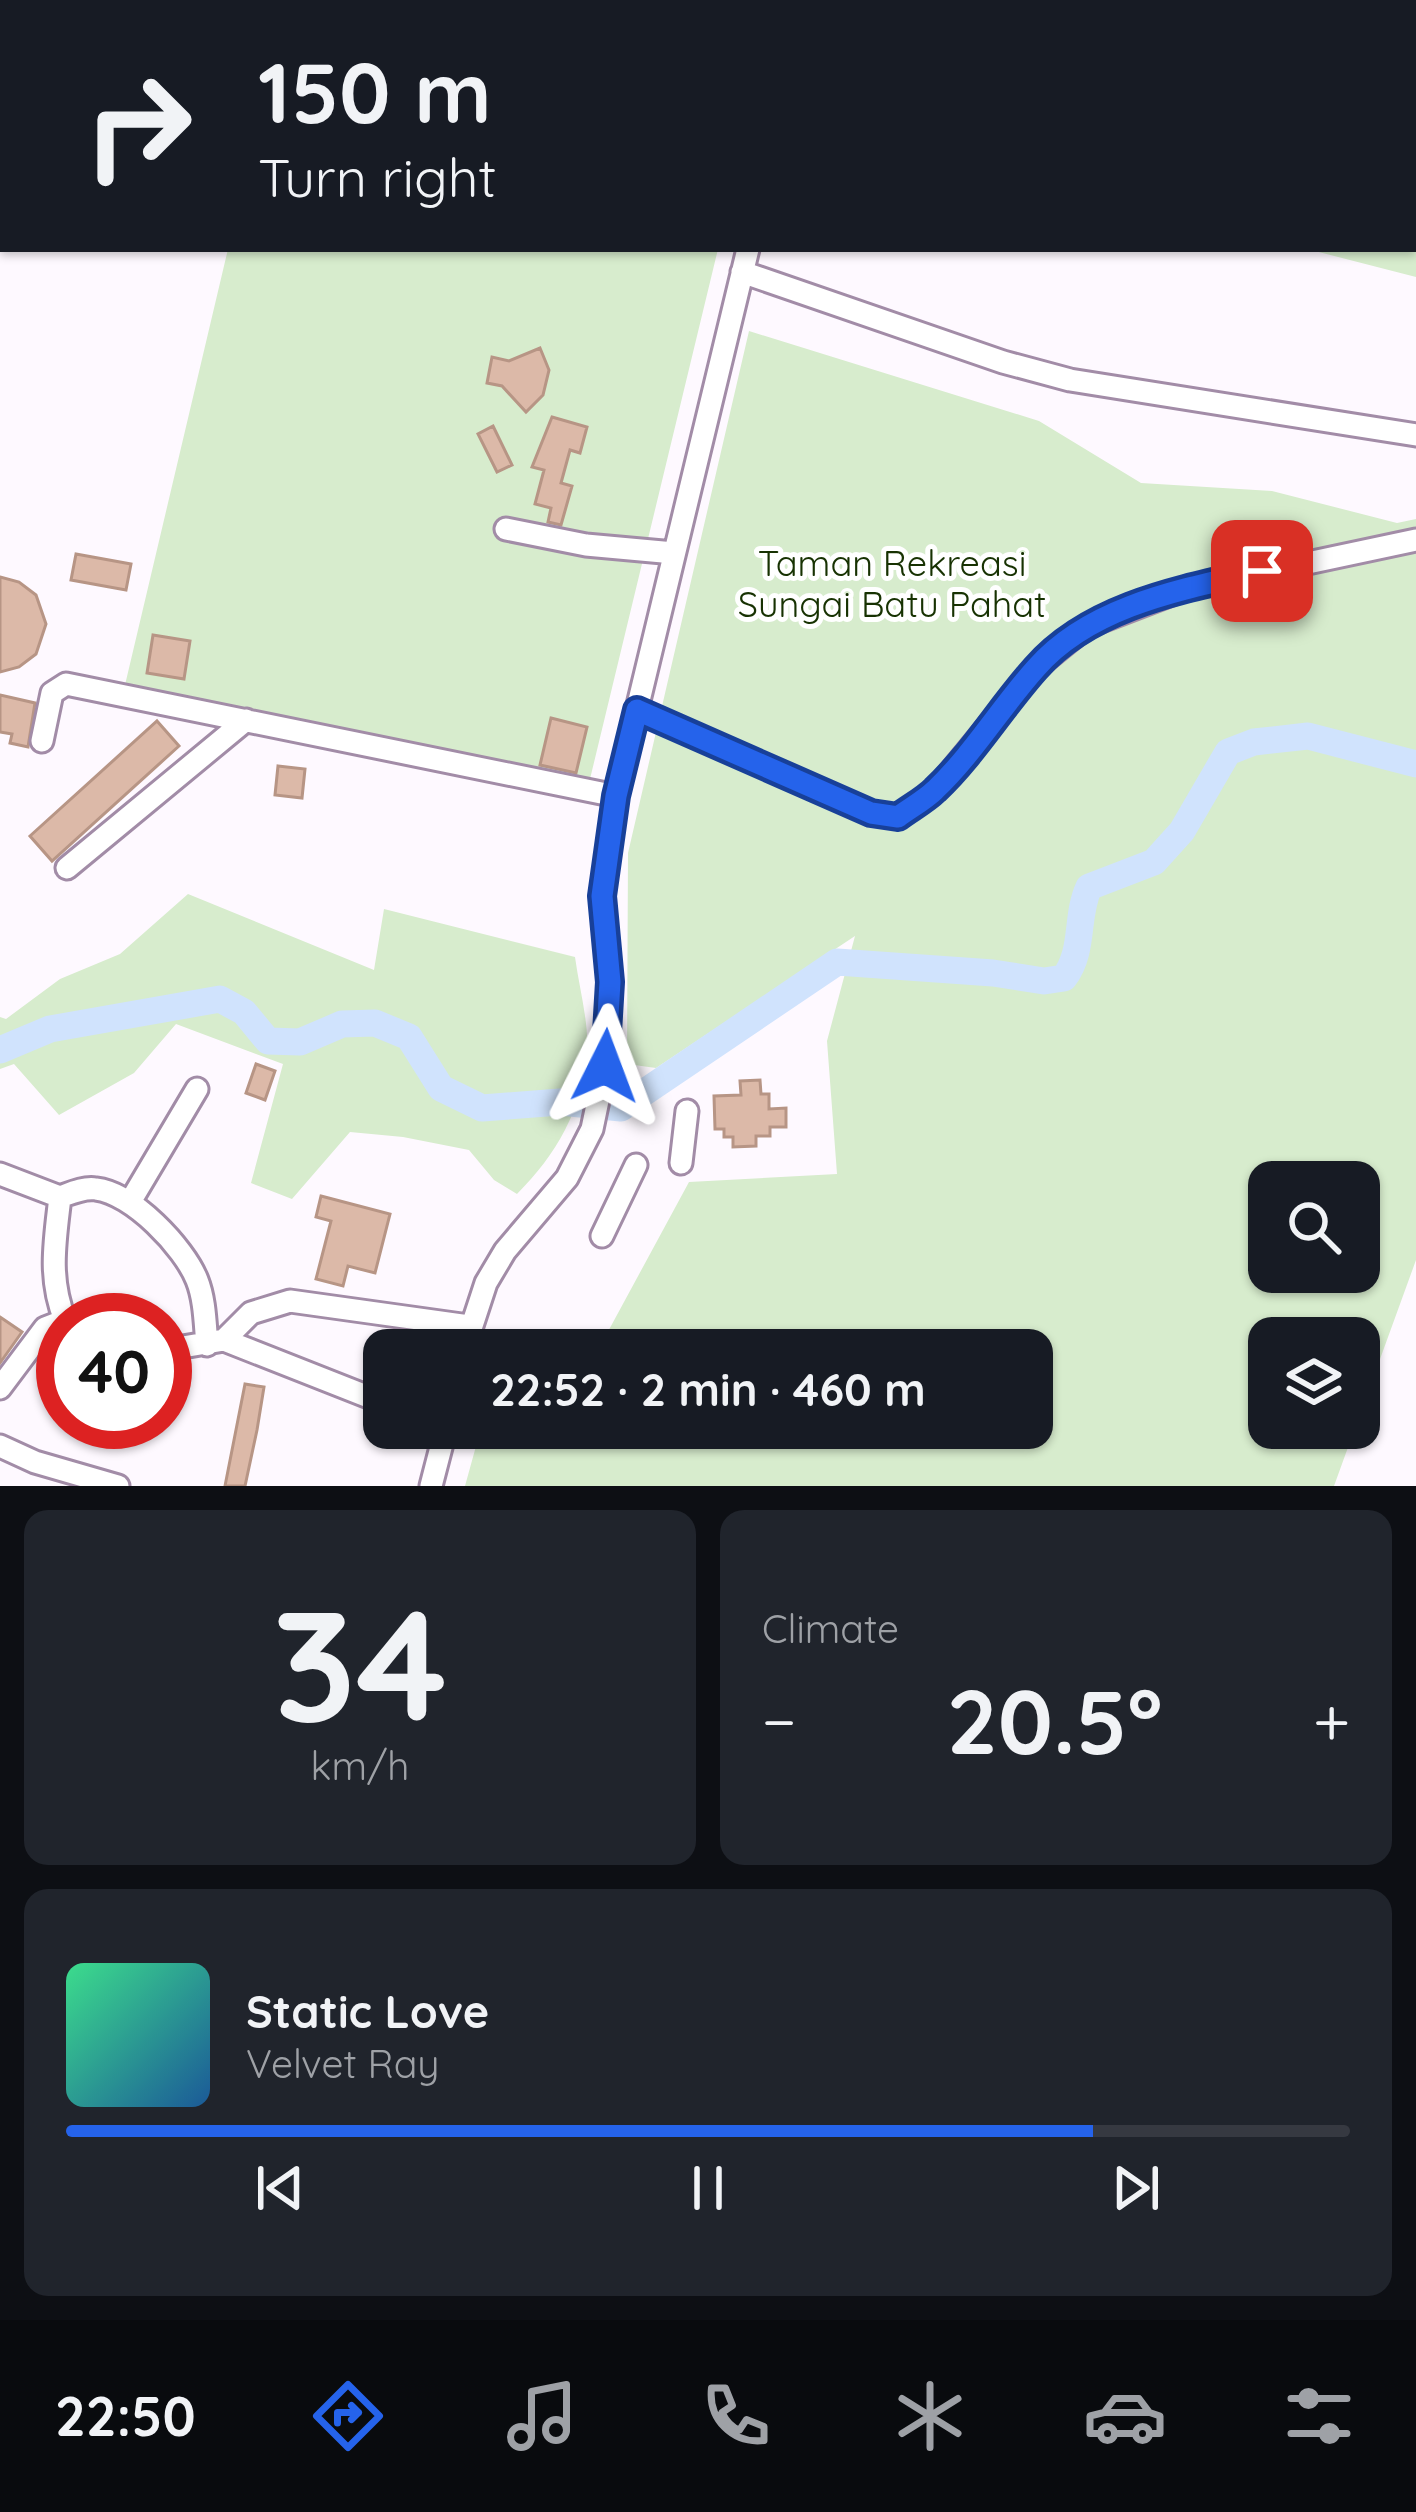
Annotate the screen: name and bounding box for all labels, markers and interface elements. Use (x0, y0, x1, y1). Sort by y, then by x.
text: 150 m (258, 39, 492, 144)
icon: right (60, 48, 216, 204)
text: Turn right (258, 143, 497, 211)
pin (1211, 520, 1313, 622)
icon: arrive (1229, 538, 1295, 604)
park label: Taman Rekreasi Sungai Batu Pahat (738, 540, 1046, 626)
position arrow (542, 1003, 668, 1129)
map controls (1248, 1161, 1380, 1449)
button: search (1248, 1161, 1380, 1293)
speed limit sign: 40 (36, 1293, 192, 1449)
button: layers (1248, 1317, 1380, 1449)
text: 22:52 · 2 min · 460 m (490, 1361, 926, 1417)
text: 34 (272, 1565, 448, 1760)
text: Climate (762, 1604, 899, 1653)
text: 20.5° (947, 1664, 1163, 1777)
text: − (762, 1679, 796, 1762)
text: + (1313, 1679, 1350, 1762)
text: km/h (311, 1741, 409, 1790)
text: Static Love (246, 1983, 489, 2039)
text: Velvet Ray (246, 2039, 439, 2088)
icon: previous (247, 2155, 313, 2221)
icon: pause (675, 2155, 741, 2221)
icon: next (1103, 2155, 1169, 2221)
icon: directions (306, 2374, 390, 2458)
icon: music (500, 2374, 584, 2458)
icon: phone (694, 2374, 778, 2458)
icon: climate (888, 2374, 972, 2458)
icon: car (1083, 2374, 1167, 2458)
icon: filters (1277, 2374, 1361, 2458)
text: 22:50 (55, 2382, 196, 2450)

